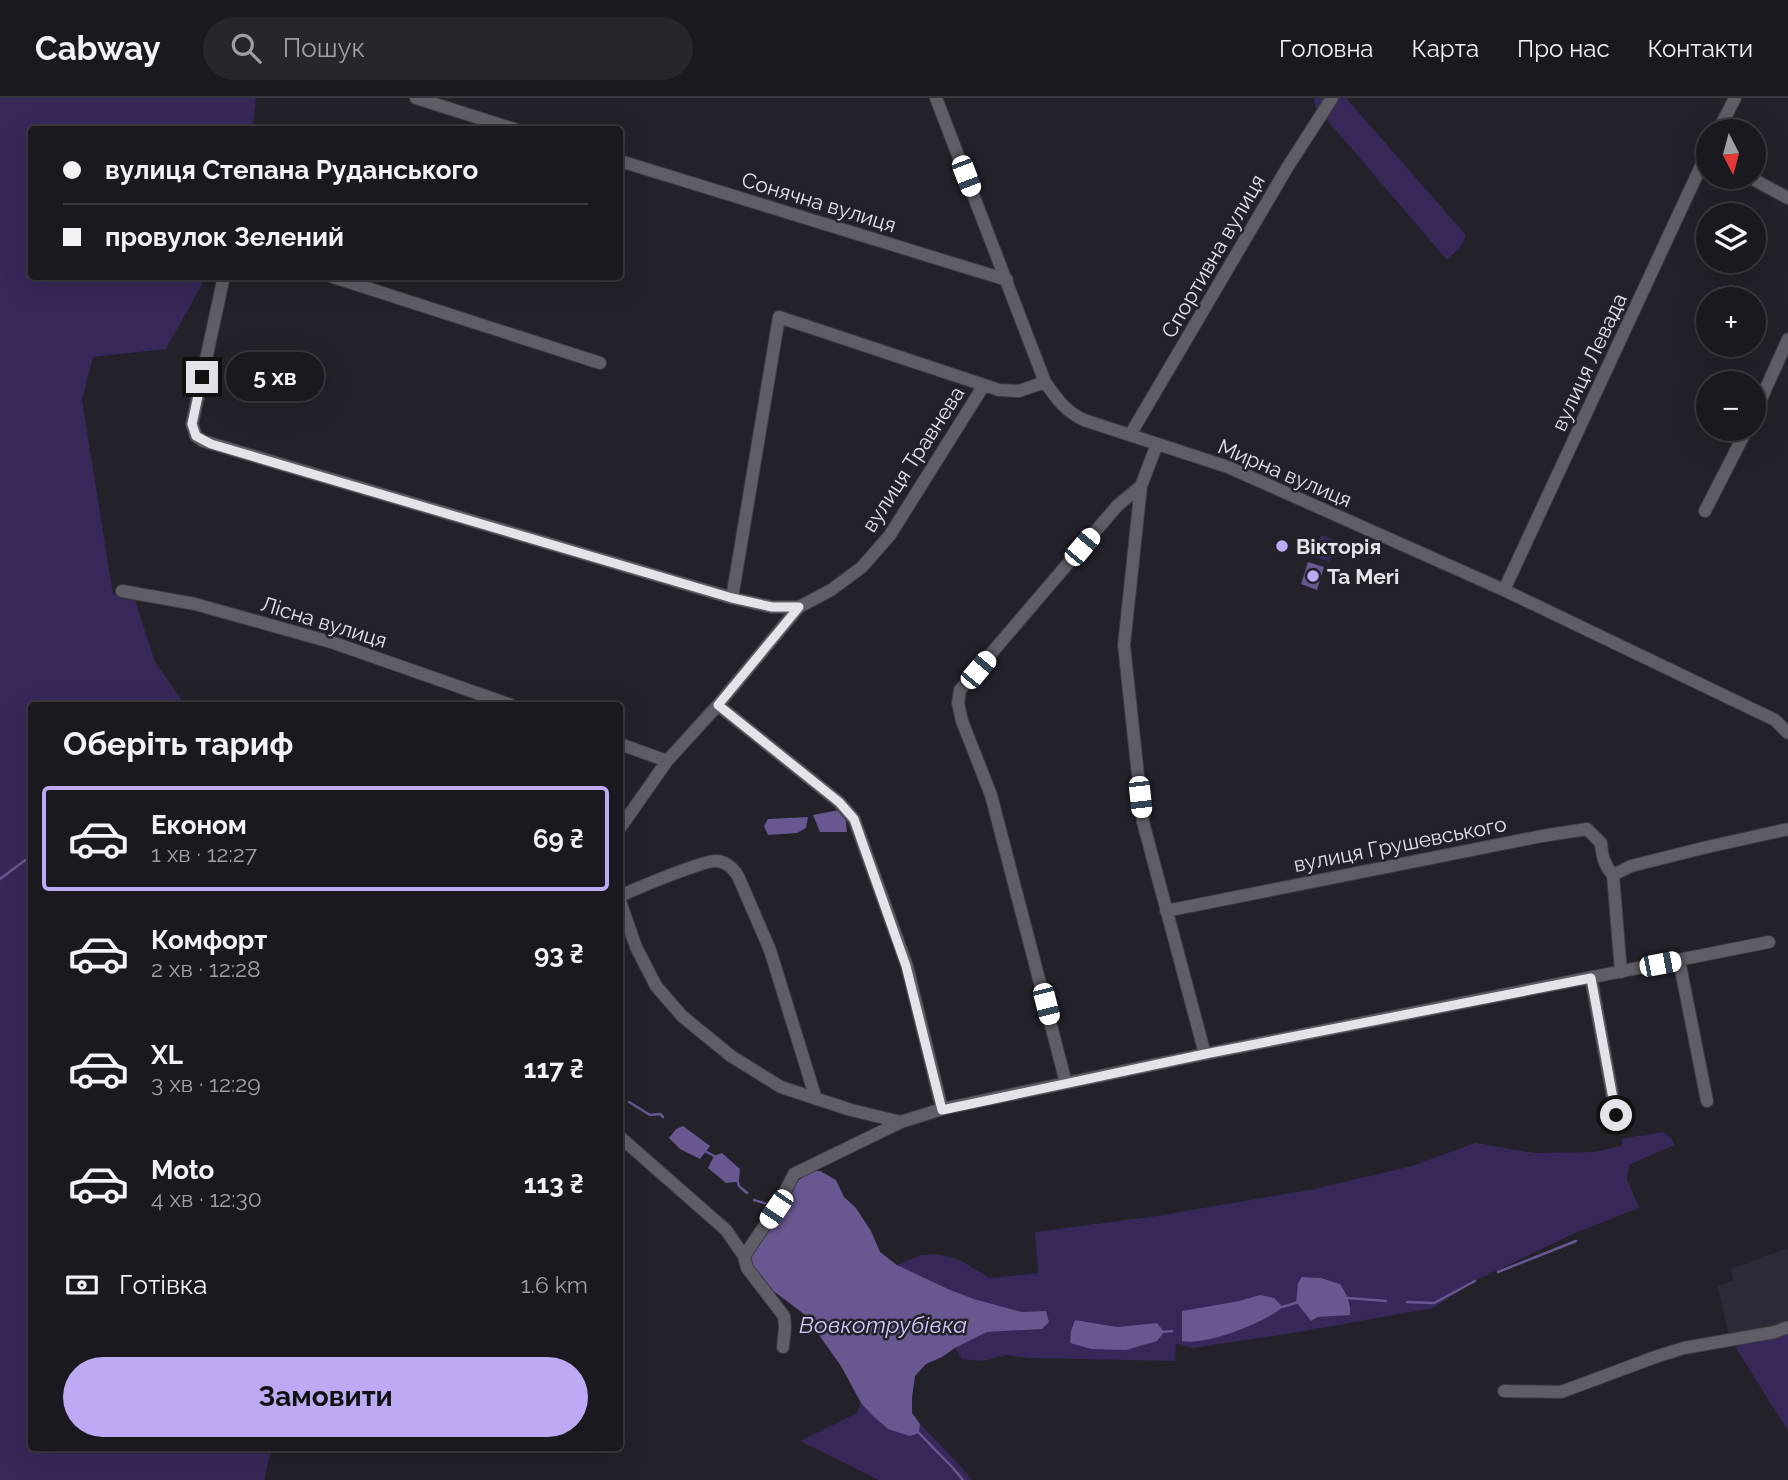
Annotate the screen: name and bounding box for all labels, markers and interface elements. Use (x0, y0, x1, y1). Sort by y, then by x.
search box (203, 17, 693, 80)
text: Cabway (35, 29, 161, 68)
icon: search (227, 29, 265, 67)
text: Пошук (283, 33, 365, 63)
text: Головна (1279, 34, 1373, 63)
text: Карта (1411, 34, 1479, 63)
text: Про нас (1517, 34, 1610, 63)
text: Контакти (1648, 34, 1753, 63)
north arrow (1696, 119, 1766, 189)
map controls (1696, 119, 1766, 441)
car (949, 153, 984, 199)
text: вулиця Степана Руданського (105, 155, 478, 185)
street label: Сонячна вулиця (739, 167, 899, 237)
street label: Спортивна вулиця (1156, 170, 1270, 342)
button: layers (1696, 203, 1766, 273)
text: провулок Зелений (105, 222, 344, 252)
button: + (1696, 287, 1766, 357)
street label: вулиця Левада (1546, 289, 1632, 435)
callout: 5 хв (227, 352, 324, 402)
route end (186, 361, 218, 393)
text: 5 хв (253, 363, 297, 390)
button: − (1696, 371, 1766, 441)
street label: вулиця Травнева (857, 381, 969, 537)
street label: Мирна вулиця (1214, 434, 1356, 512)
car (1061, 524, 1104, 570)
place label: Вікторія (1296, 534, 1381, 559)
marker: Вікторія (1274, 538, 1290, 554)
place label: Ta Meri (1327, 564, 1399, 589)
marker: Ta Meri (1305, 568, 1321, 584)
street label: Лісна вулиця (258, 591, 390, 653)
car (957, 647, 1000, 693)
text: Оберіть тариф (63, 725, 293, 762)
car (1128, 775, 1153, 819)
icon: car (67, 807, 130, 870)
text: Економ (151, 810, 247, 840)
street label: вулиця Грушевського (1292, 811, 1508, 877)
text: 69 ₴ (533, 824, 584, 854)
text: 1 хв · 12:27 (151, 840, 257, 867)
icon: car (67, 922, 130, 985)
text: Комфорт (151, 925, 267, 955)
text: 93 ₴ (534, 939, 584, 969)
car (1638, 950, 1683, 978)
text: 2 хв · 12:28 (151, 955, 261, 982)
car (1031, 981, 1062, 1027)
icon: car (67, 1037, 130, 1100)
text: XL (151, 1040, 183, 1070)
text: 117 ₴ (524, 1054, 584, 1084)
text: 3 хв · 12:29 (151, 1070, 261, 1097)
route start (1600, 1099, 1632, 1131)
icon: car (67, 1152, 130, 1215)
text: Moto (151, 1155, 214, 1185)
text: 113 ₴ (524, 1169, 584, 1199)
text: 4 хв · 12:30 (151, 1185, 262, 1212)
car (756, 1186, 797, 1232)
icon: cash (63, 1266, 101, 1304)
text: Готівка (119, 1270, 208, 1300)
text: 1.6 km (521, 1271, 588, 1298)
water label: Вовкотрубівка (799, 1311, 967, 1338)
button: Замовити (63, 1357, 588, 1437)

